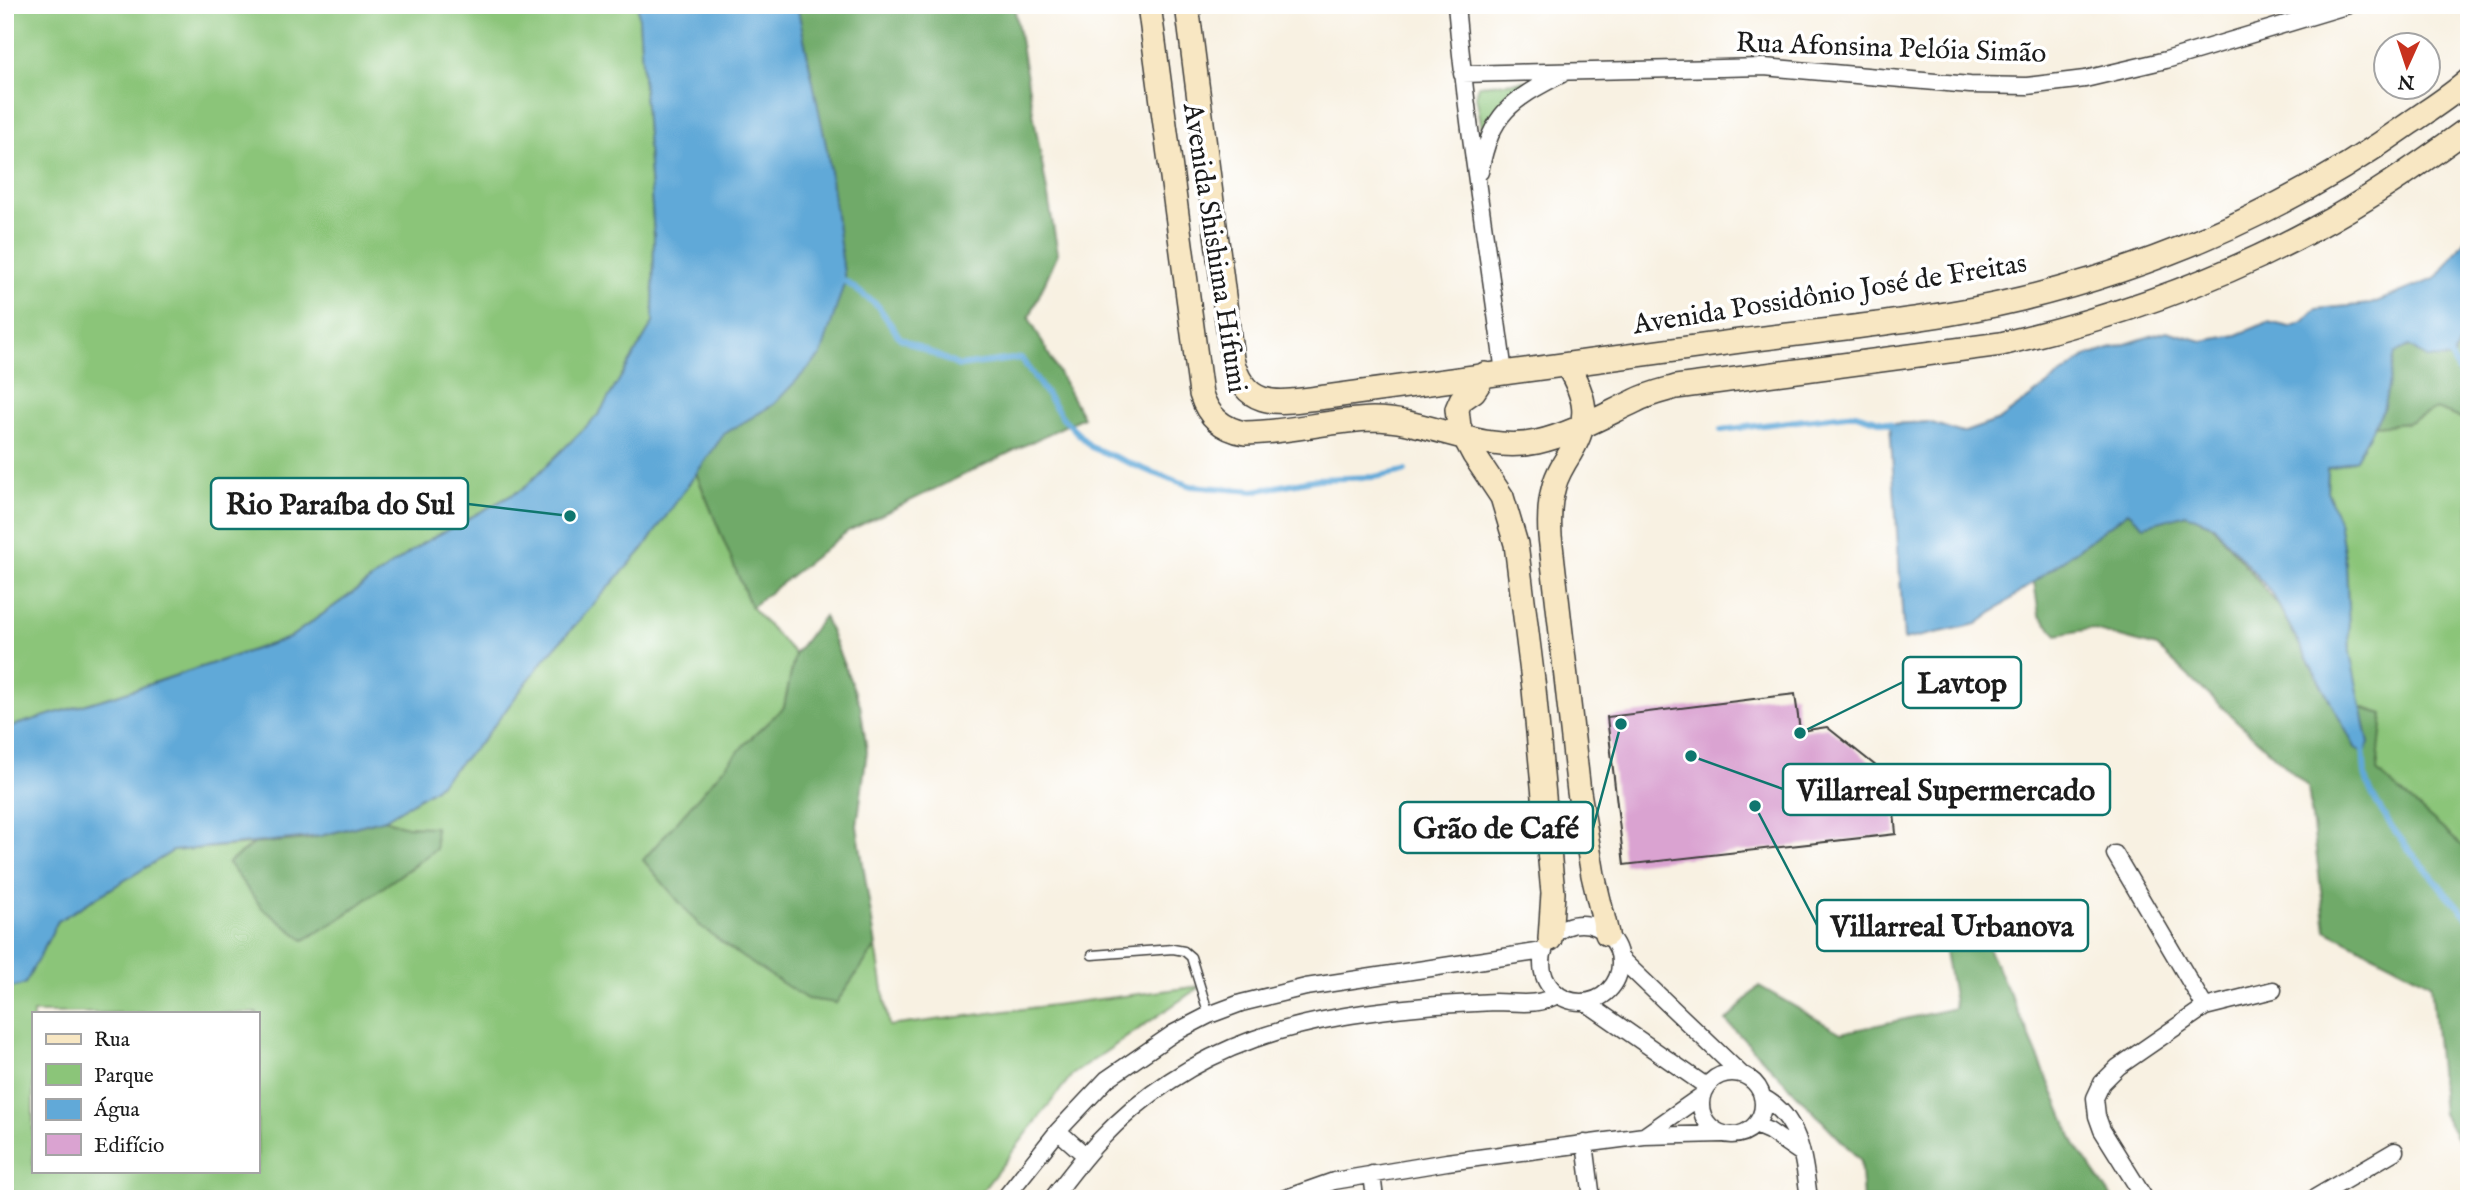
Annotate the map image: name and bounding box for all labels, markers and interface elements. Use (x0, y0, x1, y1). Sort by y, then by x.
street label: Rua Afonsina Pelóia Simão (1735, 26, 2047, 72)
north arrow (2372, 32, 2442, 102)
text: N (2397, 69, 2416, 93)
street label: Avenida Shishima Hifumi (1174, 100, 1254, 395)
street label: Avenida Possidônio José de Freitas (1630, 247, 2029, 344)
callout: Rio Paraíba do Sul (211, 478, 468, 529)
text: Rio Paraíba do Sul (226, 487, 455, 525)
callout: Lavtop (1903, 657, 2021, 708)
text: Lavtop (1917, 666, 2007, 704)
callout: Villarreal Supermercado (1783, 764, 2110, 815)
text: Villarreal Supermercado (1796, 773, 2095, 811)
callout: Grão de Café (1400, 802, 1593, 853)
text: Grão de Café (1413, 811, 1579, 849)
callout: Villarreal Urbanova (1817, 900, 2088, 951)
text: Villarreal Urbanova (1829, 909, 2075, 947)
legend (32, 1012, 259, 1172)
text: Rua (94, 1027, 131, 1054)
text: Parque (94, 1063, 154, 1090)
text: Água (93, 1096, 140, 1124)
text: Edifício (94, 1133, 164, 1160)

